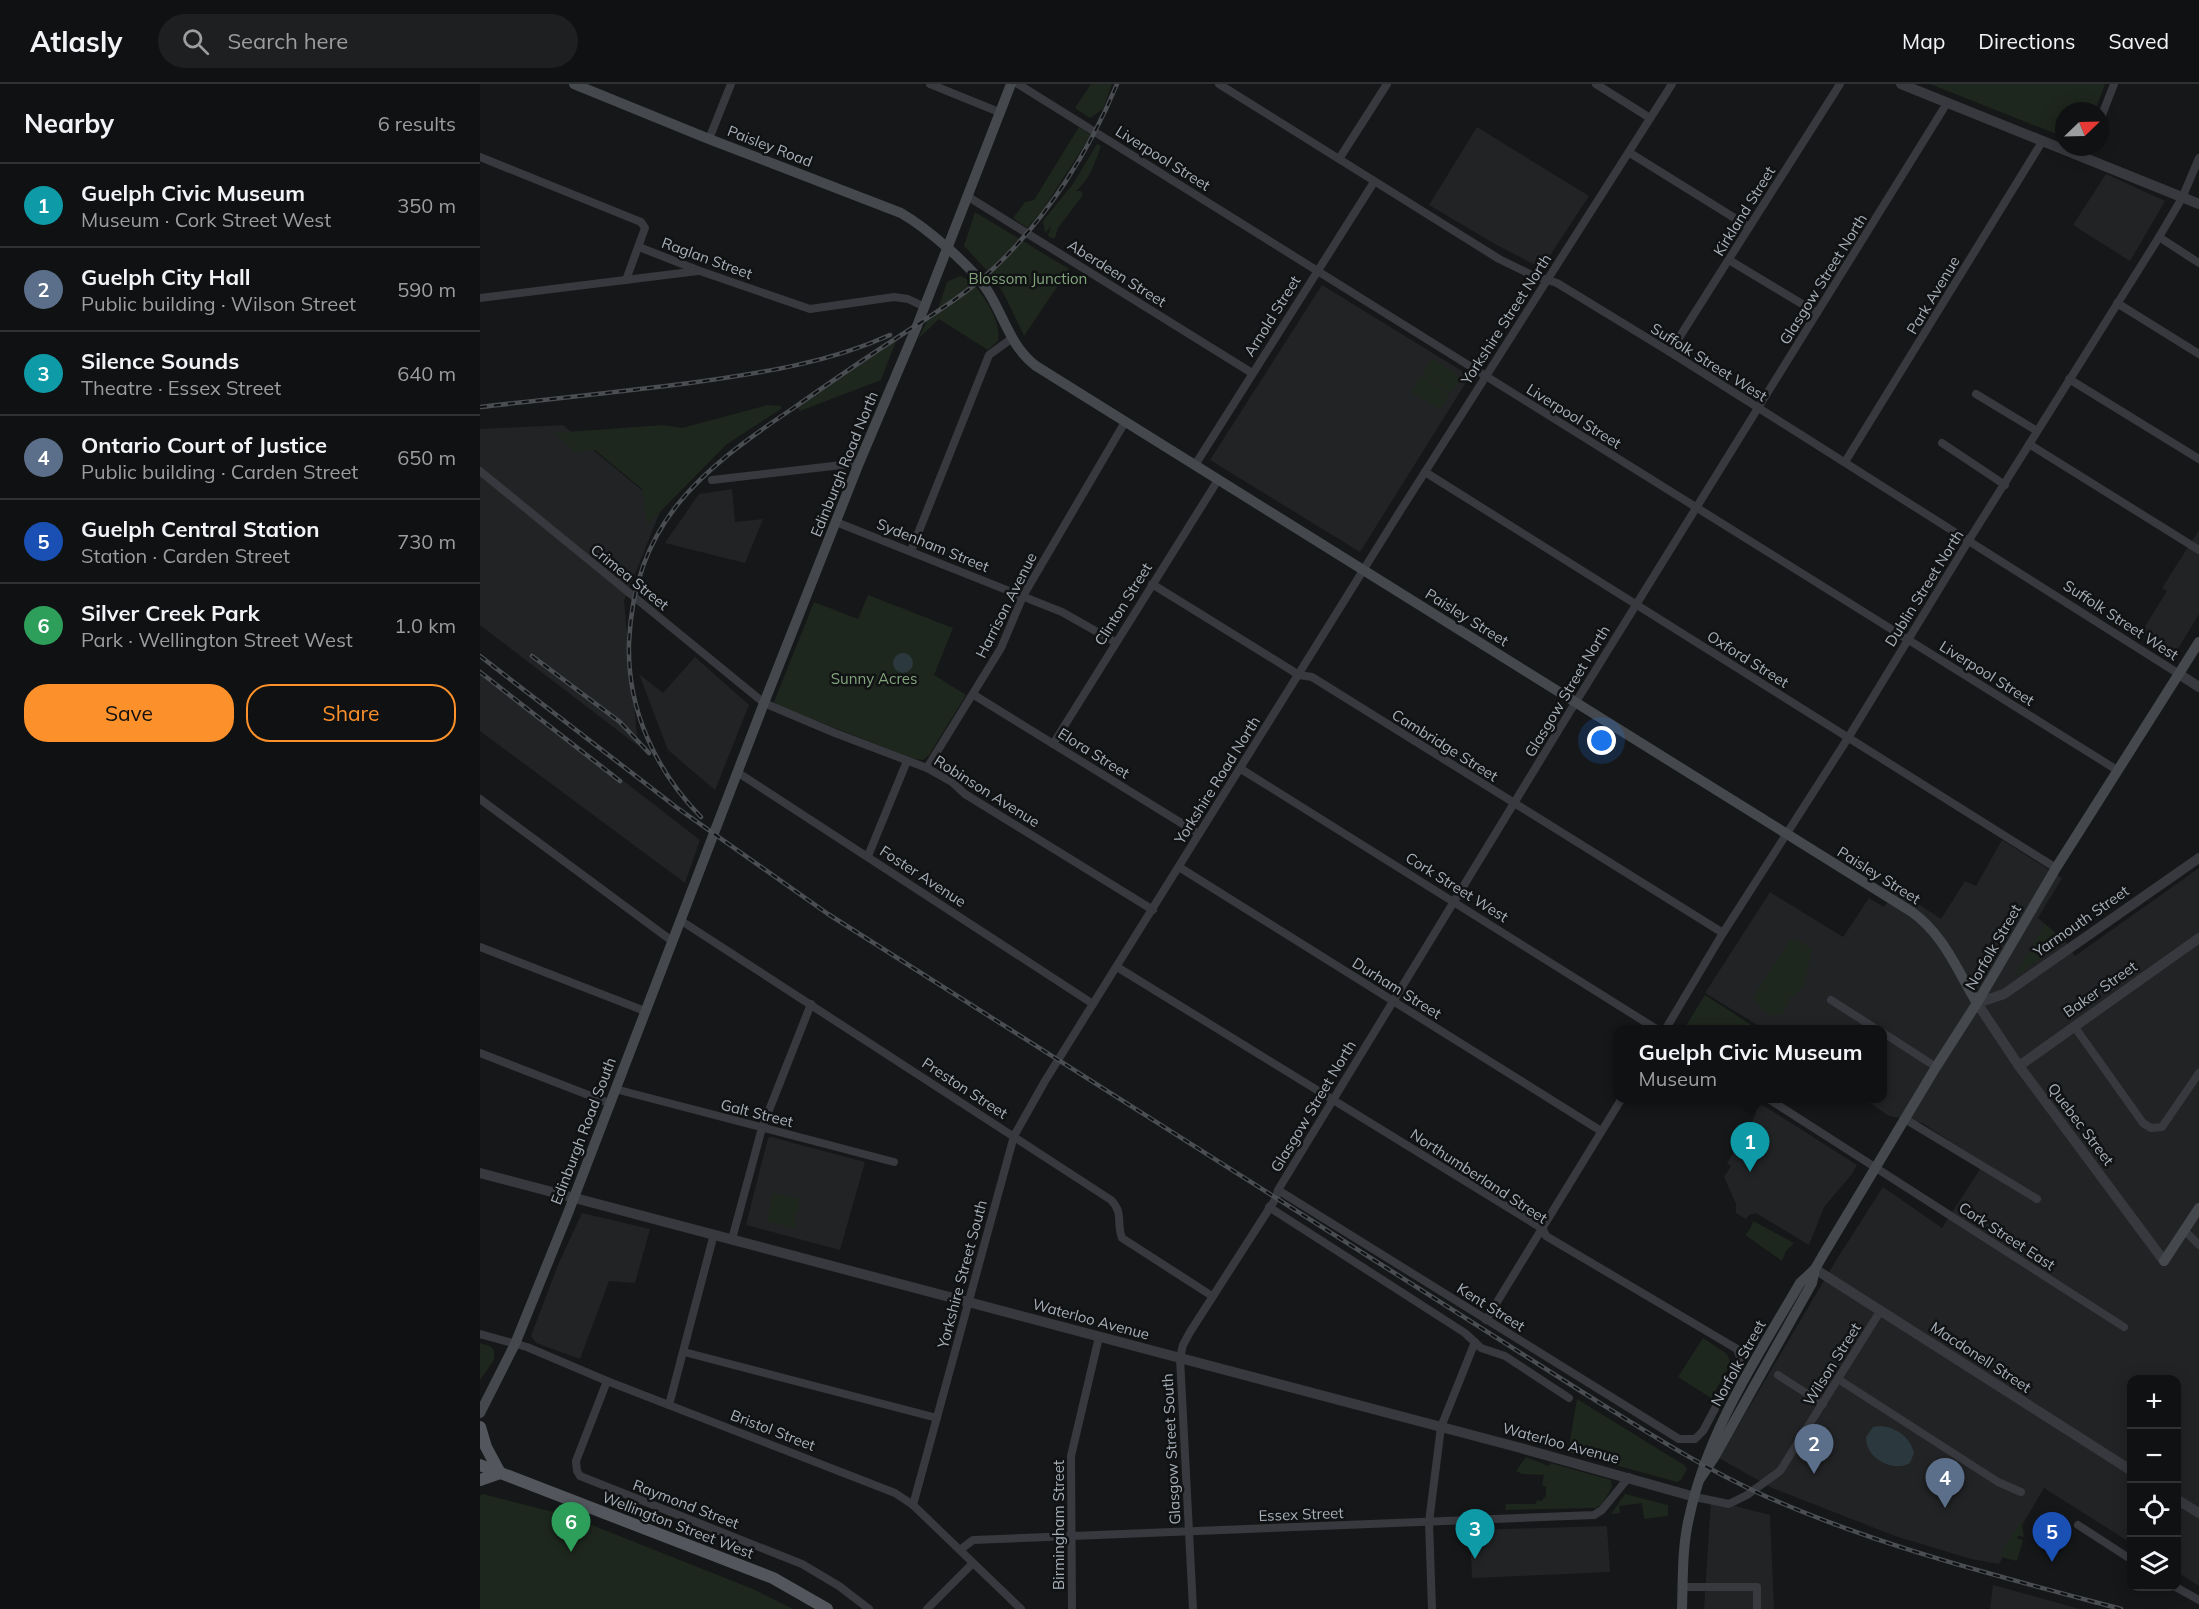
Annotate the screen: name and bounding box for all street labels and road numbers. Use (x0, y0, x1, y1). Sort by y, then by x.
street label: Paisley Road (725, 121, 815, 171)
street label: Liverpool Street (1112, 121, 1214, 195)
street label: Kirkland Street (1709, 163, 1779, 259)
street label: Glasgow Street North (1775, 210, 1871, 348)
street label: Raglan Street (659, 233, 755, 283)
street label: Aberdeen Street (1064, 235, 1170, 311)
street label: Yorkshire Street North (1456, 250, 1555, 389)
street label: Park Avenue (1902, 252, 1964, 338)
street label: Arnold Street (1240, 272, 1304, 360)
street label: Suffolk Street West (1647, 319, 1771, 405)
street label: Liverpool Street (1523, 379, 1625, 453)
street label: Edinburgh Road North (806, 388, 882, 540)
street label: Sydenham Street (874, 514, 992, 576)
street label: Dublin Street North (1881, 526, 1967, 650)
street label: Crimea Street (587, 540, 673, 614)
street label: Harrison Avenue (971, 549, 1041, 661)
street label: Clinton Street (1090, 559, 1156, 649)
street label: Suffolk Street West (2060, 576, 2182, 664)
street label: Paisley Street (1422, 584, 1512, 650)
street label: Glasgow Street North (1520, 622, 1614, 760)
street label: Oxford Street (1704, 626, 1792, 692)
street label: Liverpool Street (1936, 636, 2038, 710)
street label: Cambridge Street (1388, 705, 1502, 785)
street label: Yorkshire Road North (1169, 713, 1264, 848)
street label: Elora Street (1055, 724, 1133, 782)
street label: Robinson Avenue (931, 751, 1043, 831)
street label: Foster Avenue (876, 841, 970, 911)
street label: Paisley Street (1834, 842, 1924, 908)
street label: Cork Street West (1402, 848, 1512, 926)
street label: Yarmouth Street (2029, 881, 2132, 962)
street label: Norfolk Street (1961, 901, 2025, 993)
street label: Durham Street (1349, 953, 1445, 1023)
street label: Baker Street (2059, 957, 2141, 1021)
street label: Glasgow Street North (1266, 1037, 1360, 1175)
street label: Preston Street (919, 1053, 1011, 1123)
street label: Edinburgh Road South (546, 1055, 620, 1207)
street label: Quebec Street (2044, 1079, 2118, 1169)
street label: Galt Street (719, 1095, 795, 1131)
street label: Northumberland Street (1407, 1125, 1551, 1227)
street label: Yorkshire Street South (933, 1198, 991, 1351)
street label: Cork Street East (1955, 1198, 2059, 1274)
street label: Kent Street (1453, 1279, 1529, 1335)
street label: Waterloo Avenue (1030, 1294, 1152, 1344)
street label: Norfolk Street (1706, 1317, 1770, 1409)
street label: Macdonell Street (1927, 1317, 2035, 1397)
street label: Wilson Street (1799, 1319, 1865, 1409)
street label: Glasgow Street South (1158, 1373, 1184, 1525)
street label: Bristol Street (728, 1405, 818, 1455)
street label: Waterloo Avenue (1500, 1418, 1622, 1468)
street label: Birmingham Street (1049, 1460, 1068, 1590)
street label: Raymond Street (630, 1475, 742, 1533)
street label: Wellington Street West (599, 1487, 757, 1563)
street label: Essex Street (1258, 1503, 1344, 1525)

